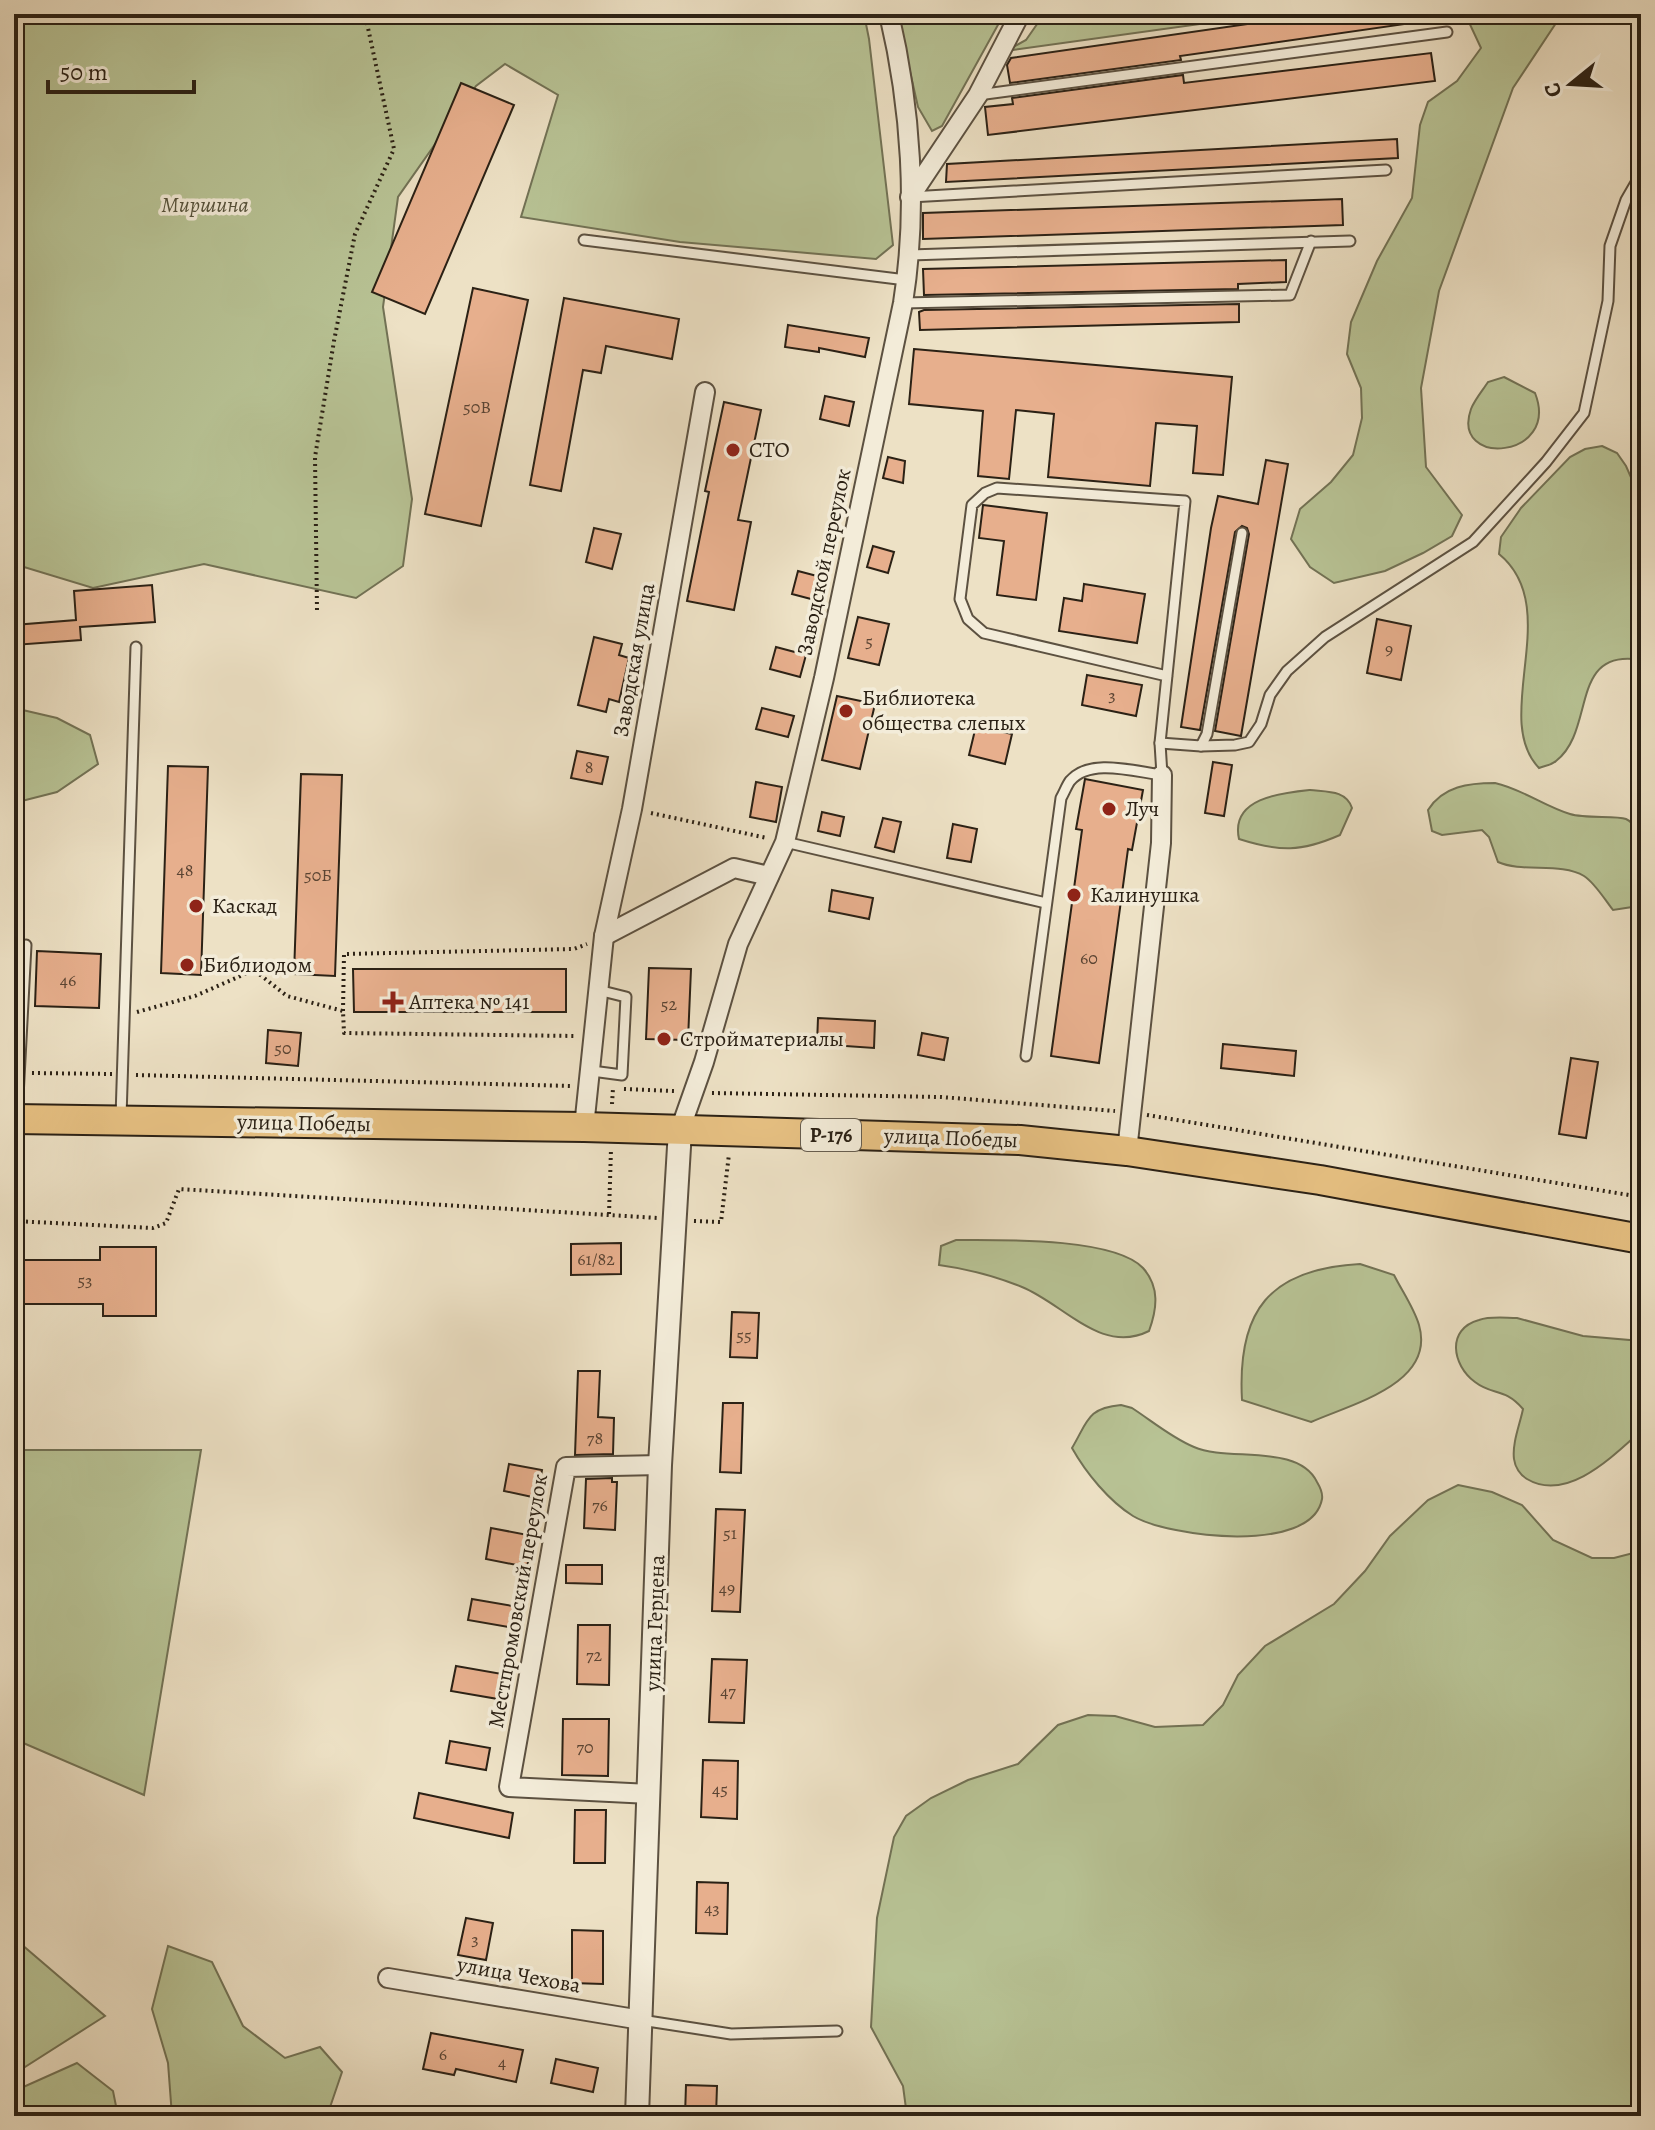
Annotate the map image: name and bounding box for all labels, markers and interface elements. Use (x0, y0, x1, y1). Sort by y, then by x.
scale bar (48, 44, 194, 94)
north arrow (1531, 44, 1611, 124)
text: 50 m (60, 56, 108, 88)
text: С (1537, 79, 1569, 101)
park label: Миршина (161, 190, 249, 220)
house number: 50В (463, 395, 491, 419)
place label: СТО (749, 435, 790, 465)
marker: СТО (724, 441, 742, 459)
street label: Заводской переулок (790, 466, 858, 658)
street label: Заводская улица (606, 580, 662, 739)
house number: 5 (865, 629, 873, 653)
house number: 9 (1385, 637, 1393, 661)
place label: Библиотека общества слепых (862, 683, 1026, 738)
house number: 3 (1108, 683, 1116, 707)
marker: Библиотека общества слепых (837, 702, 855, 720)
house number: 8 (585, 755, 593, 779)
place label: Луч (1125, 794, 1159, 824)
marker: Луч (1100, 800, 1118, 818)
house number: 48 (177, 858, 193, 882)
house number: 50Б (304, 863, 332, 887)
place label: Калинушка (1090, 880, 1201, 910)
marker: Калинушка (1065, 886, 1083, 904)
place label: Каскад (212, 891, 278, 921)
marker: Каскад (187, 897, 205, 915)
house number: 60 (1080, 946, 1098, 970)
place label: Библиодом (203, 950, 312, 980)
marker: Библиодом (178, 956, 196, 974)
house number: 46 (60, 968, 76, 992)
place label: Аптека № 141 (408, 987, 530, 1017)
house number: 52 (661, 992, 678, 1016)
marker: Аптека № 141 (384, 993, 402, 1011)
place label: Стройматериалы (680, 1024, 844, 1054)
marker: Стройматериалы (655, 1030, 673, 1048)
house number: 50 (274, 1036, 292, 1060)
street label: улица Победы (236, 1107, 371, 1139)
road number: Р-176 (801, 1119, 861, 1151)
street label: улица Победы (883, 1121, 1018, 1155)
house number: 61/82 (577, 1247, 615, 1271)
house number: 53 (77, 1268, 93, 1292)
house number: 55 (736, 1323, 752, 1347)
house number: 78 (587, 1426, 603, 1450)
street label: Местпромовский переулок (481, 1471, 555, 1731)
house number: 76 (592, 1493, 608, 1517)
house number: 51 (723, 1521, 737, 1545)
street label: улица Герцена (638, 1553, 672, 1693)
house number: 49 (719, 1576, 735, 1600)
house number: 72 (586, 1643, 602, 1667)
house number: 47 (720, 1679, 736, 1703)
house number: 70 (576, 1735, 594, 1759)
house number: 45 (712, 1777, 728, 1801)
house number: 43 (704, 1896, 720, 1920)
house number: 3 (471, 1927, 479, 1951)
street label: улица Чехова (454, 1949, 584, 2001)
house number: 6 (439, 2042, 447, 2066)
house number: 4 (498, 2050, 506, 2074)

